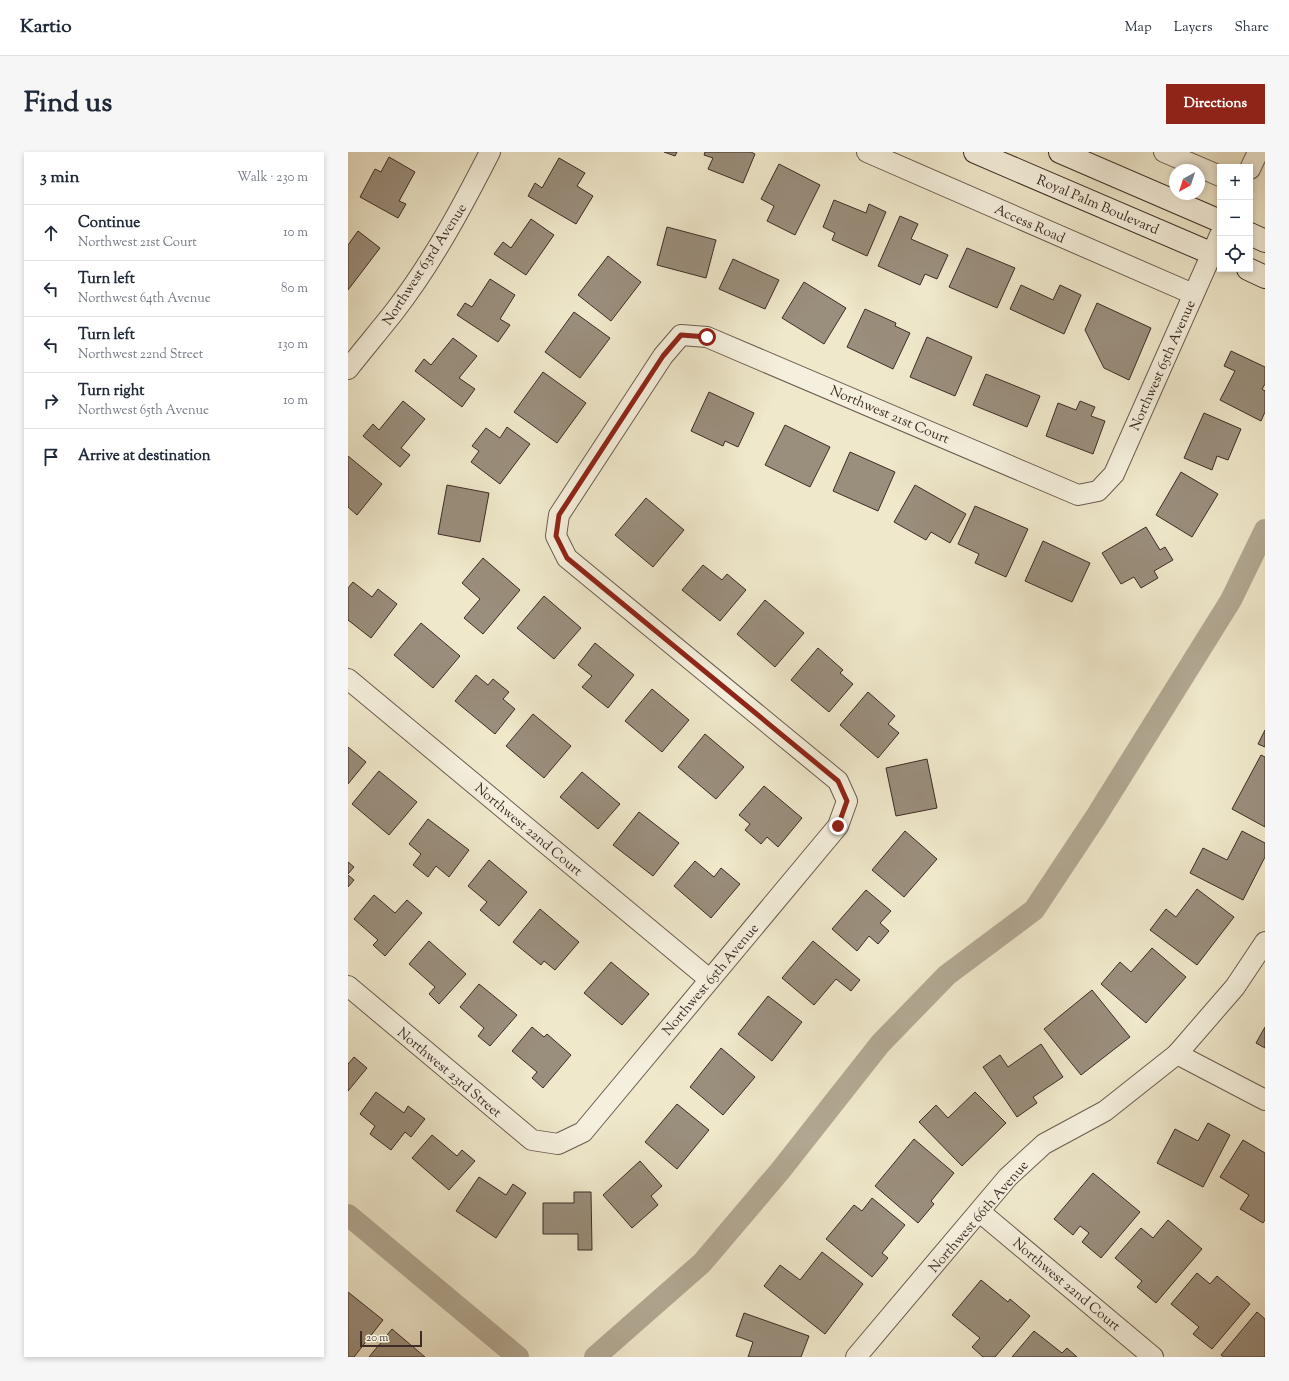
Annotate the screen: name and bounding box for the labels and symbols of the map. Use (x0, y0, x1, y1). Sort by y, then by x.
north arrow (1169, 164, 1205, 200)
street label: Royal Palm Boulevard (1033, 171, 1162, 241)
street label: Northwest 63rd Avenue (379, 200, 473, 330)
street label: Access Road (991, 200, 1068, 249)
street label: Northwest 65th Avenue (1126, 297, 1202, 434)
route start (698, 328, 716, 346)
street label: Northwest 21st Court (826, 382, 952, 450)
street label: Northwest 22nd Court (469, 779, 586, 882)
route end (829, 817, 847, 835)
street label: Northwest 65th Avenue (659, 920, 765, 1041)
street label: Northwest 23rd Street (392, 1024, 505, 1123)
street label: Northwest 66th Avenue (925, 1157, 1034, 1278)
street label: Northwest 22nd Court (1007, 1234, 1124, 1337)
scale bar (360, 1329, 422, 1348)

